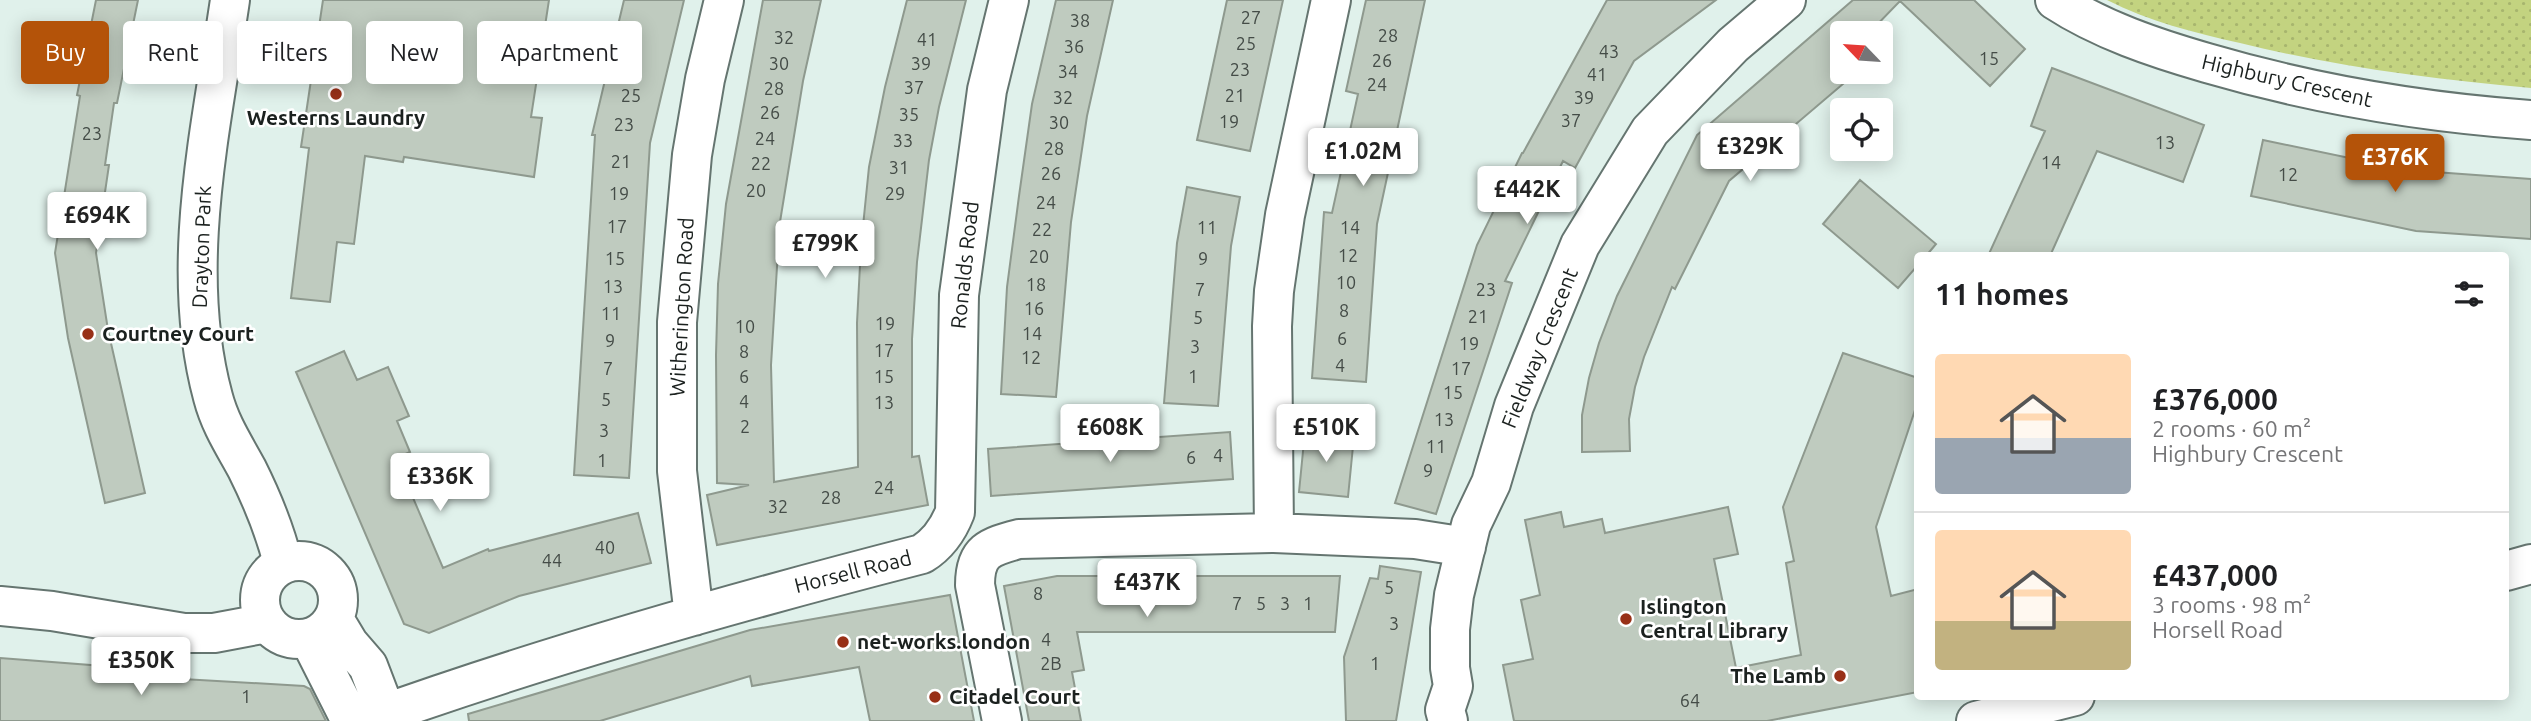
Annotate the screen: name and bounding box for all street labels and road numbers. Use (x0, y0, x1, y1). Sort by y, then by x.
street label: Highbury Crescent (2200, 49, 2375, 111)
street label: Drayton Park (187, 185, 215, 309)
street label: Ronalds Road (945, 200, 983, 330)
street label: Witherington Road (664, 217, 698, 397)
street label: Fieldway Crescent (1496, 264, 1582, 431)
street label: Horsell Road (792, 545, 914, 597)

